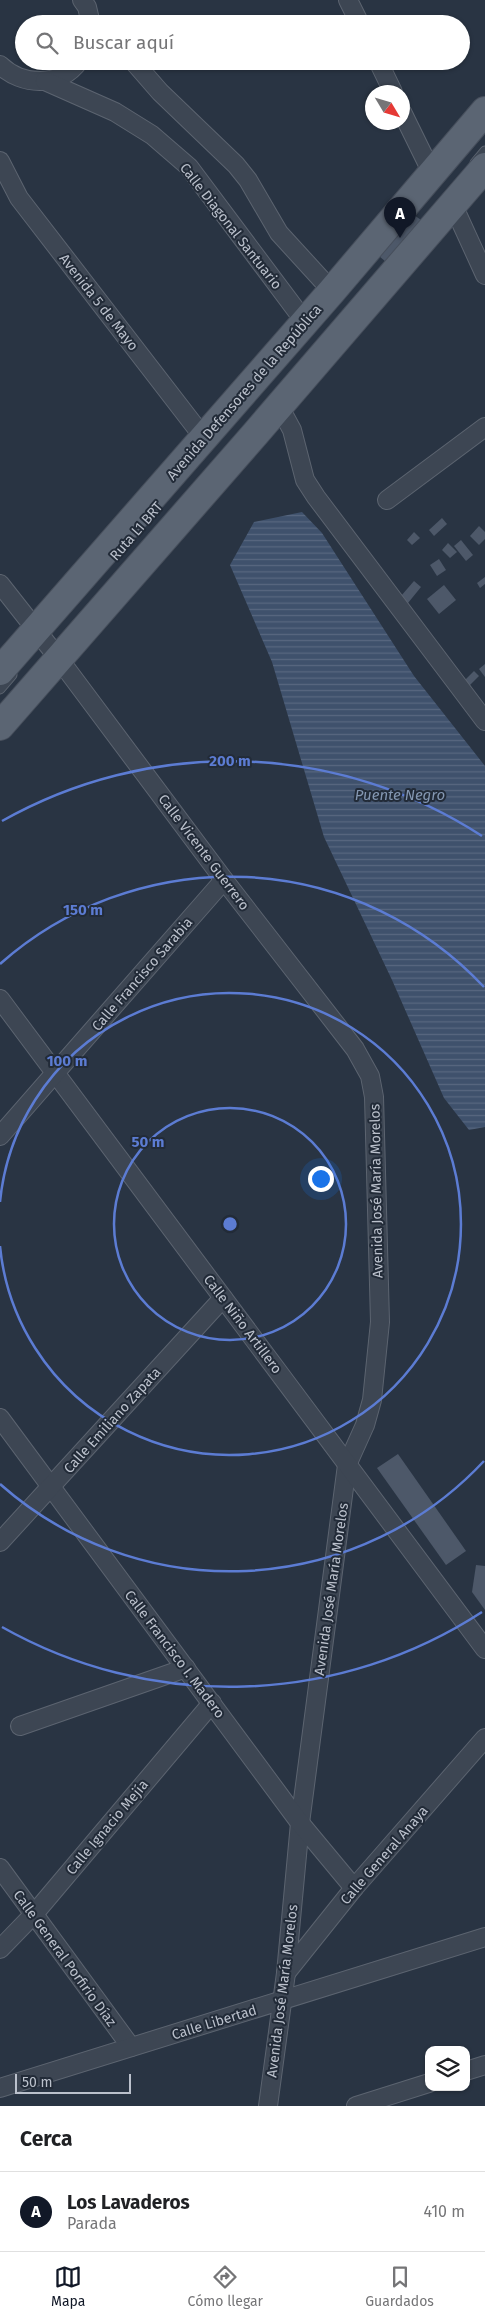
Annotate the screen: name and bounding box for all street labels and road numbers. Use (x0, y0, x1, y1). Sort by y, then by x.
street label: Calle Diagonal Santuario (176, 160, 285, 293)
street label: Avenida 5 de Mayo (56, 251, 142, 354)
street label: Avenida Defensores de la República (164, 301, 325, 484)
street label: Ruta L1 BRT (106, 498, 167, 564)
street label: Calle Vicente Guerrero (155, 791, 253, 914)
street label: Calle Francisco Sarabia (88, 914, 196, 1035)
street label: Avenida José María Morelos (366, 1103, 387, 1278)
street label: Calle Niño Artillero (200, 1271, 285, 1377)
street label: Calle Emiliano Zapata (60, 1364, 164, 1477)
street label: Avenida José María Morelos (311, 1501, 352, 1677)
street label: Calle Francisco I. Madero (121, 1587, 228, 1722)
street label: Calle Ignacio Mejía (63, 1776, 152, 1878)
street label: Calle General Anaya (337, 1803, 432, 1908)
street label: Calle General Porfirio Díaz (9, 1887, 120, 2030)
street label: Avenida José María Morelos (263, 1903, 302, 2079)
street label: Calle Libertad (170, 2002, 259, 2043)

